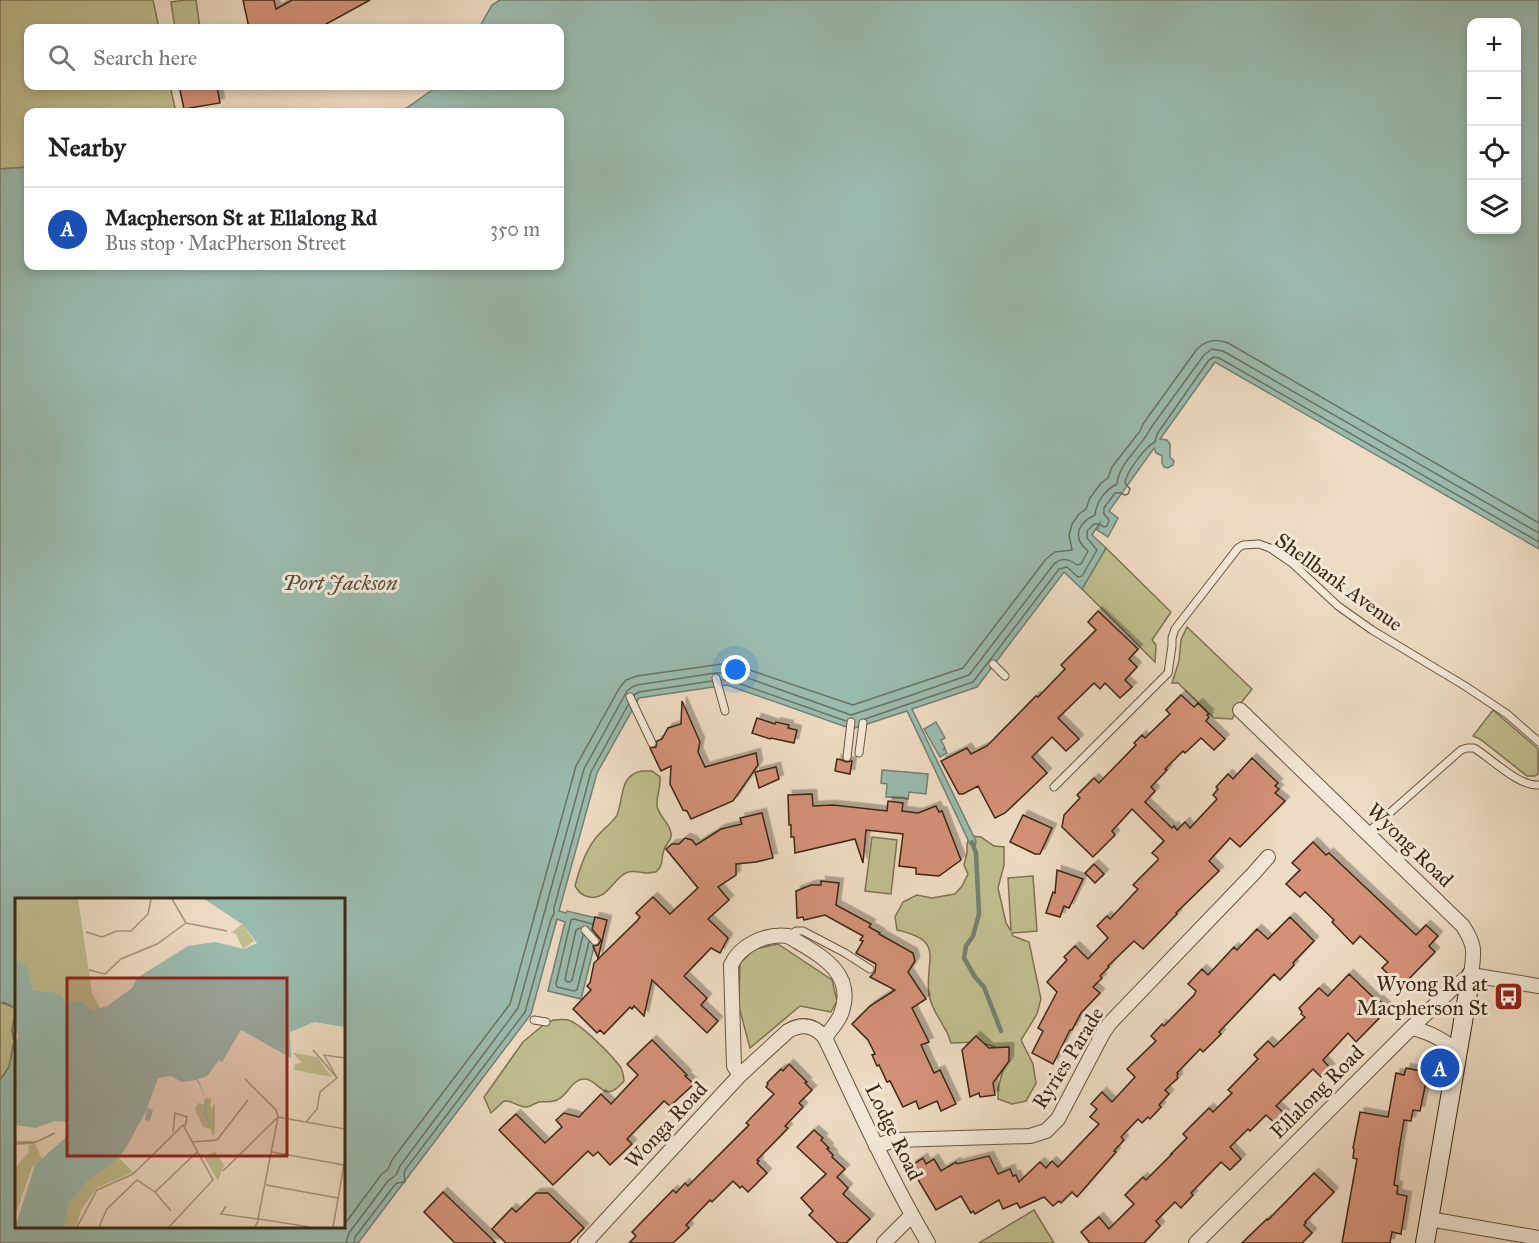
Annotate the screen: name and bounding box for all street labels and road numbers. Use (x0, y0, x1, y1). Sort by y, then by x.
street label: Shellbank Avenue (1270, 527, 1408, 637)
street label: Wyong Road (1361, 797, 1459, 893)
street label: Ryries Parade (1026, 1002, 1110, 1114)
street label: Ellalong Road (1265, 1039, 1370, 1144)
street label: Wonga Road (619, 1076, 713, 1174)
street label: Lodge Road (859, 1079, 929, 1185)

